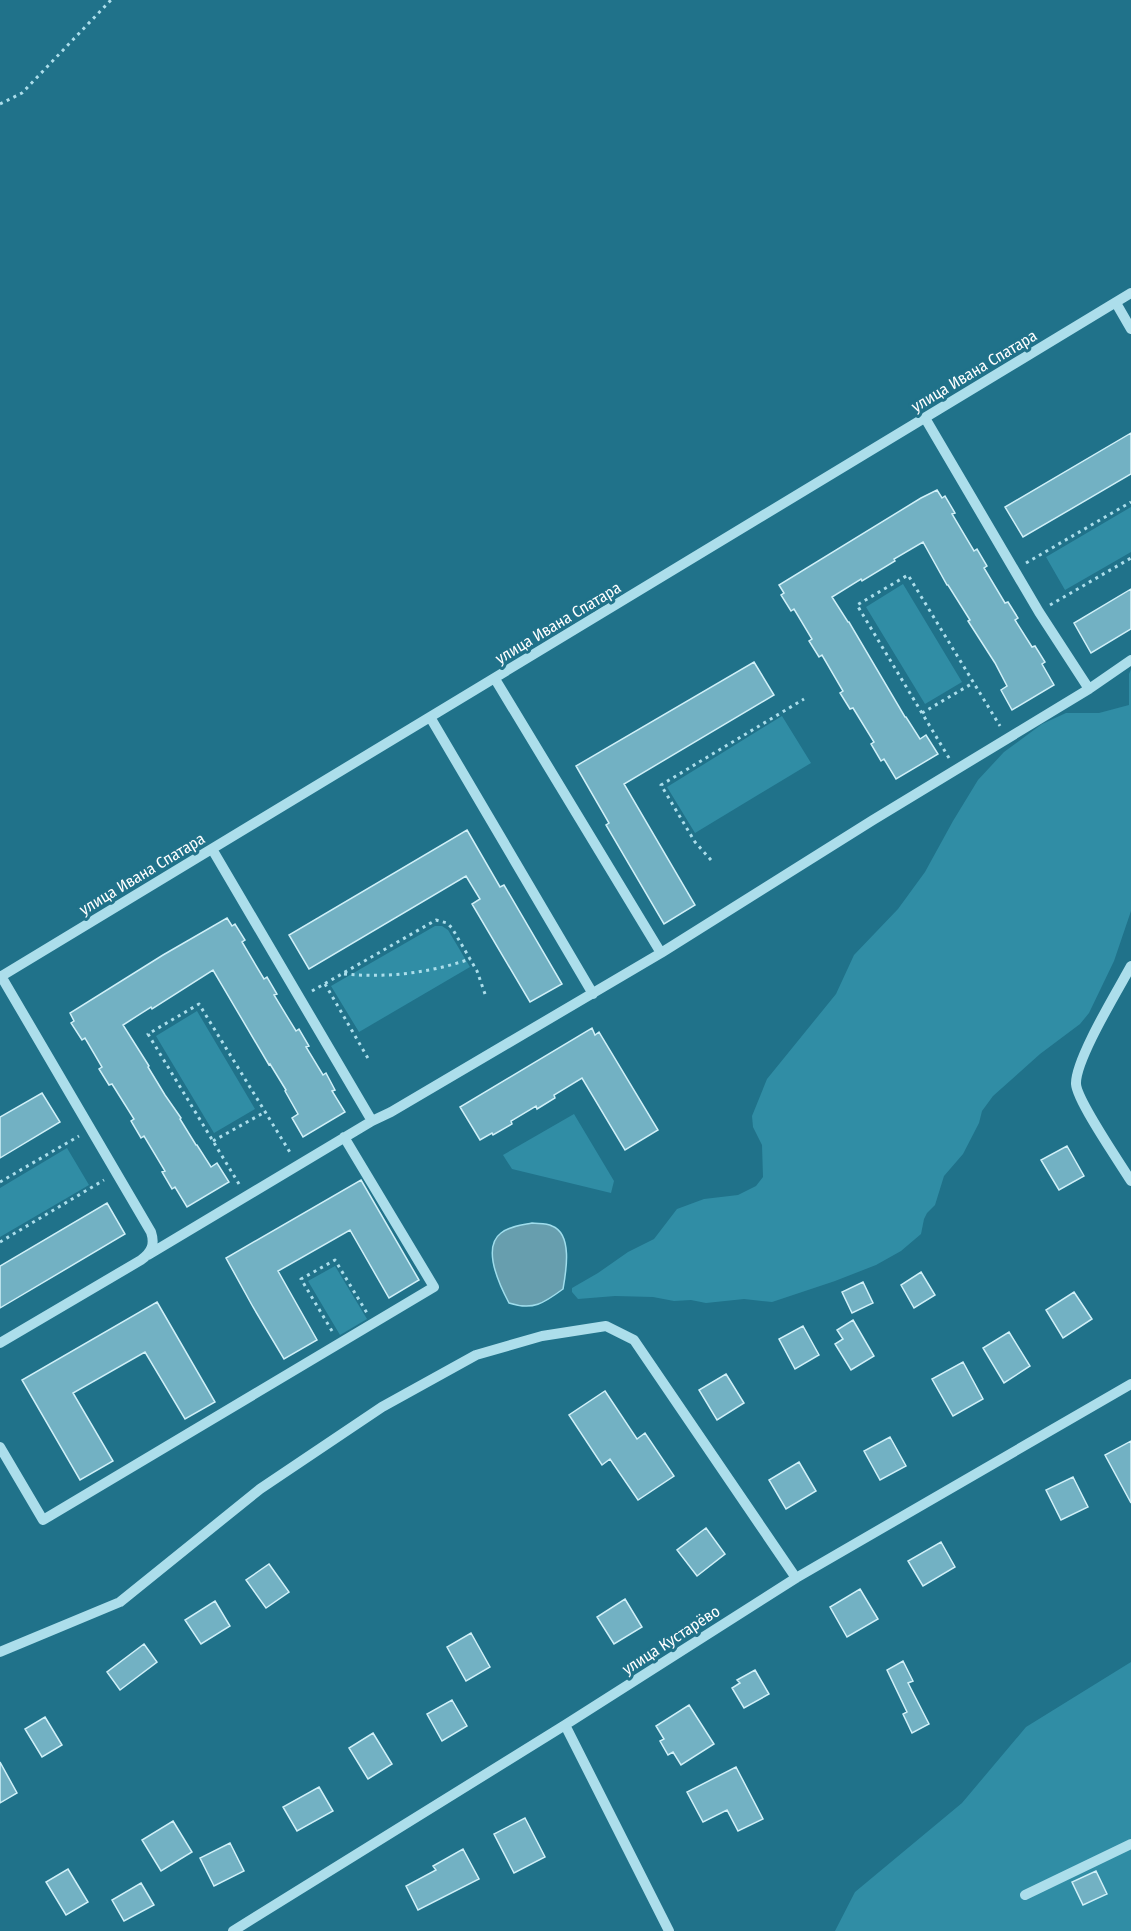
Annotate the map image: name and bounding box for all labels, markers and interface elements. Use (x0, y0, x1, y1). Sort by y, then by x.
street label: улица Ивана Спатара (908, 326, 1040, 416)
street label: улица Ивана Спатара (492, 578, 624, 668)
street label: улица Ивана Спатара (76, 829, 208, 919)
street label: улица Кустарёво (619, 1601, 723, 1679)

